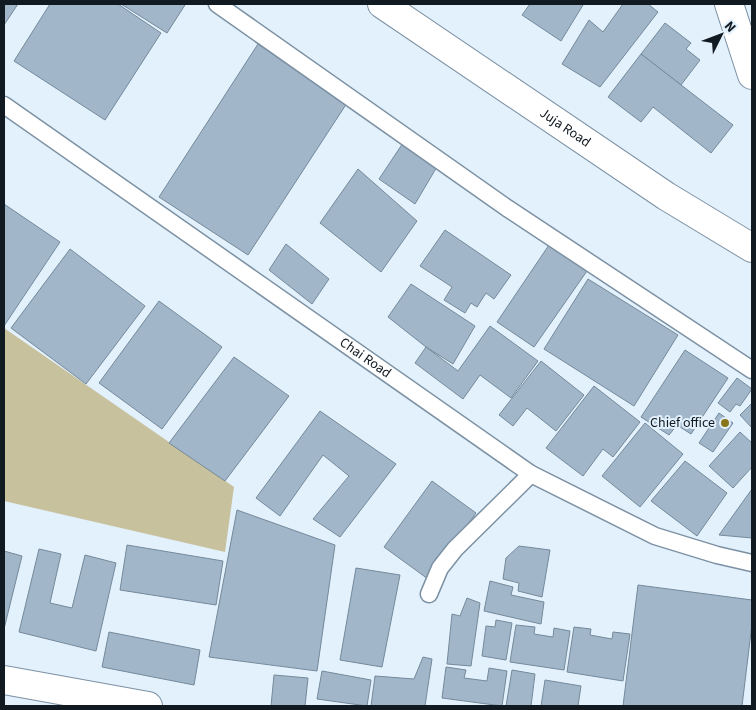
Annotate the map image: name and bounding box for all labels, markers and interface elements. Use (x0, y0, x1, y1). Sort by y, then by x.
north arrow (696, 10, 746, 60)
text: N (719, 17, 740, 37)
street label: Juja Road (536, 103, 595, 152)
street label: Chai Road (335, 333, 395, 383)
place label: Chief office (650, 413, 715, 433)
marker: Chief office (719, 417, 731, 429)

